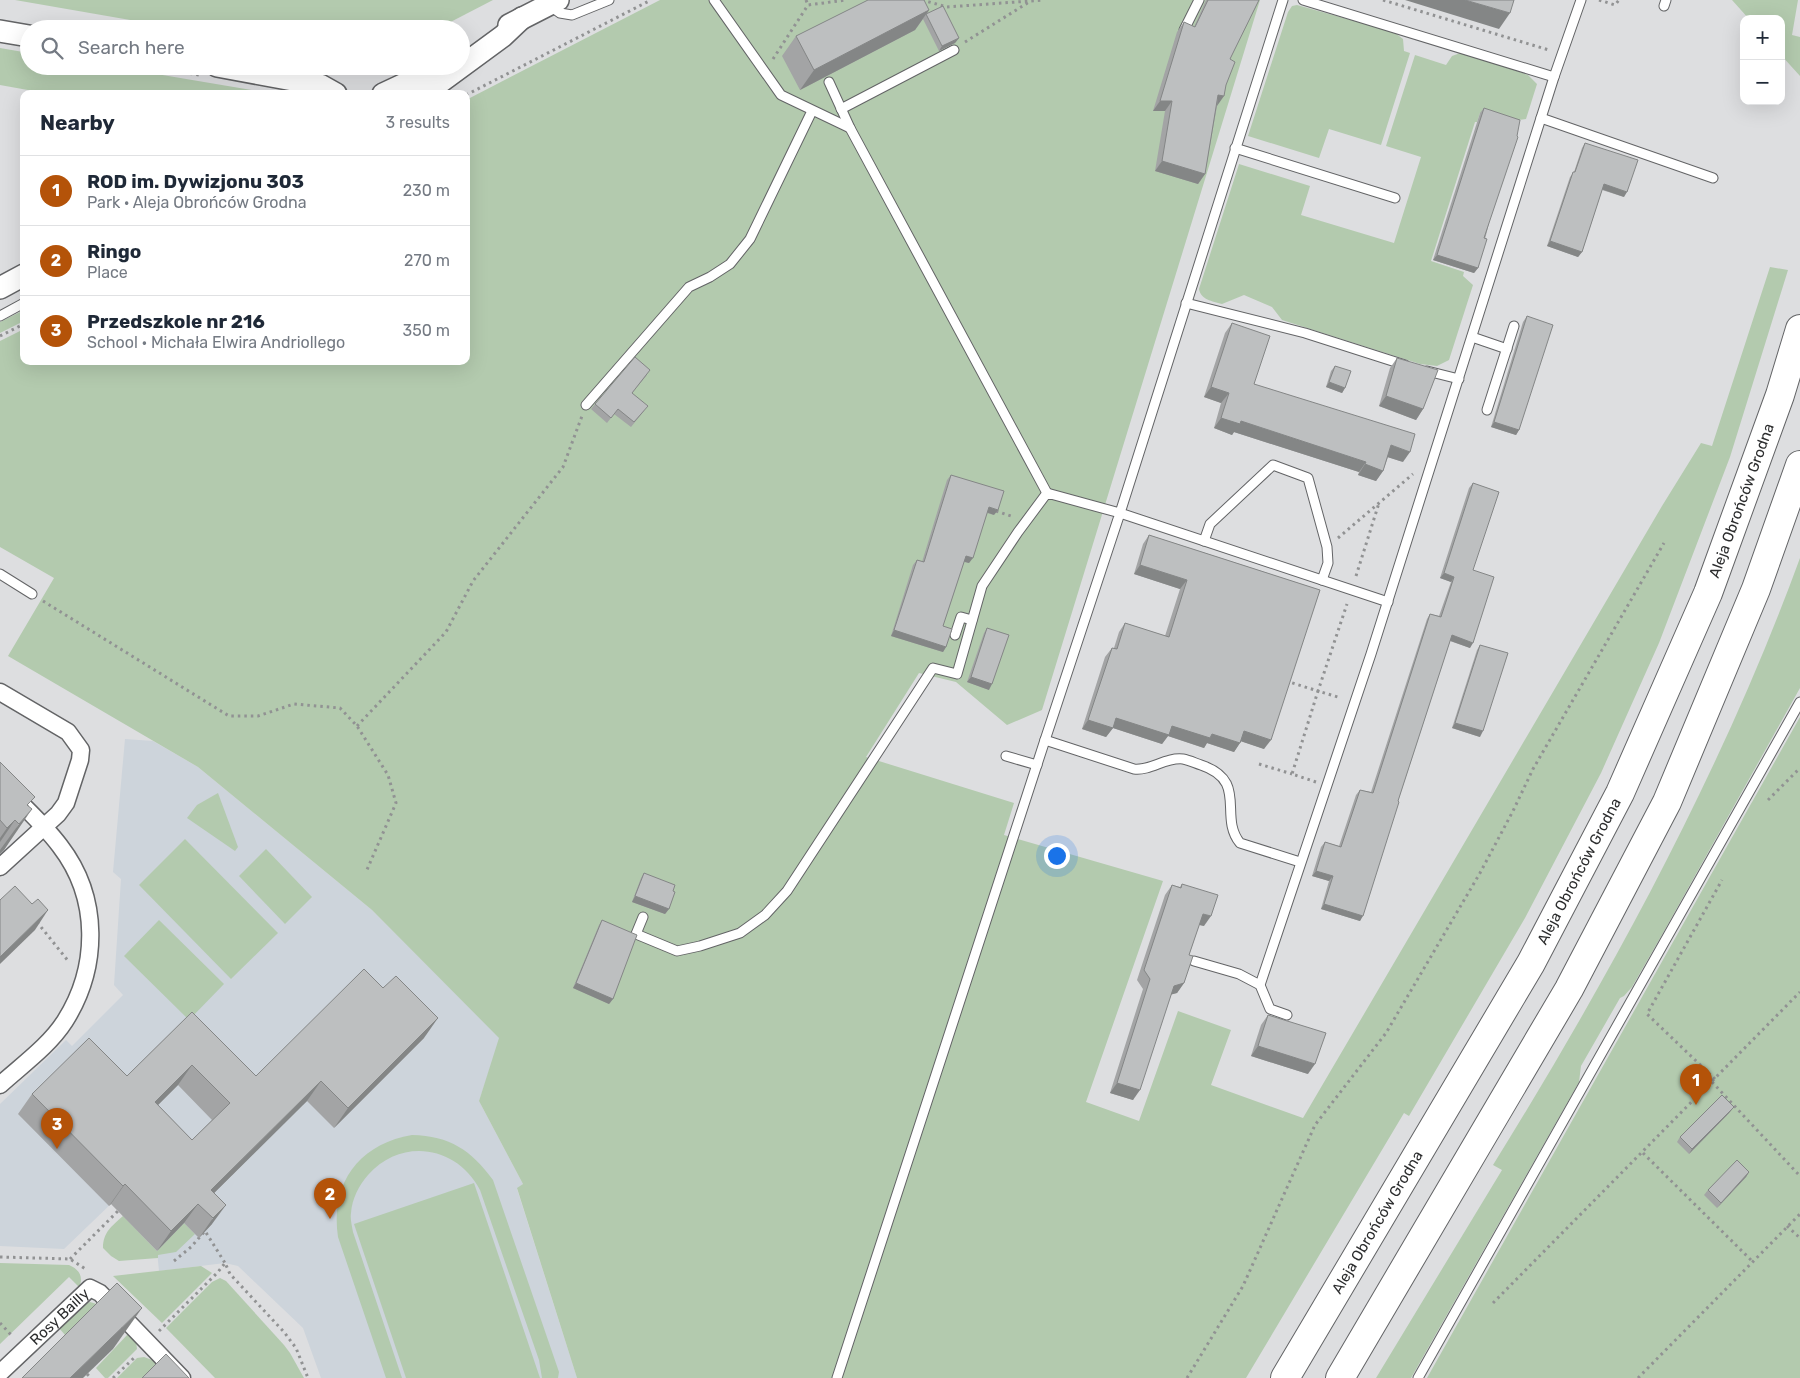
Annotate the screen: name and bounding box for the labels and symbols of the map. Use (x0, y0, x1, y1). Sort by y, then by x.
street label: Aleja Obrońców Grodna (1705, 421, 1778, 580)
street label: Aleja Obrońców Grodna (1533, 795, 1625, 948)
your location (1044, 843, 1070, 869)
pin: 1 (1680, 1064, 1712, 1105)
pin: 3 (41, 1108, 73, 1149)
street label: Aleja Obrońców Grodna (1328, 1148, 1427, 1297)
pin: 2 (314, 1178, 346, 1219)
street label: Rosy Bailly (26, 1284, 93, 1349)

